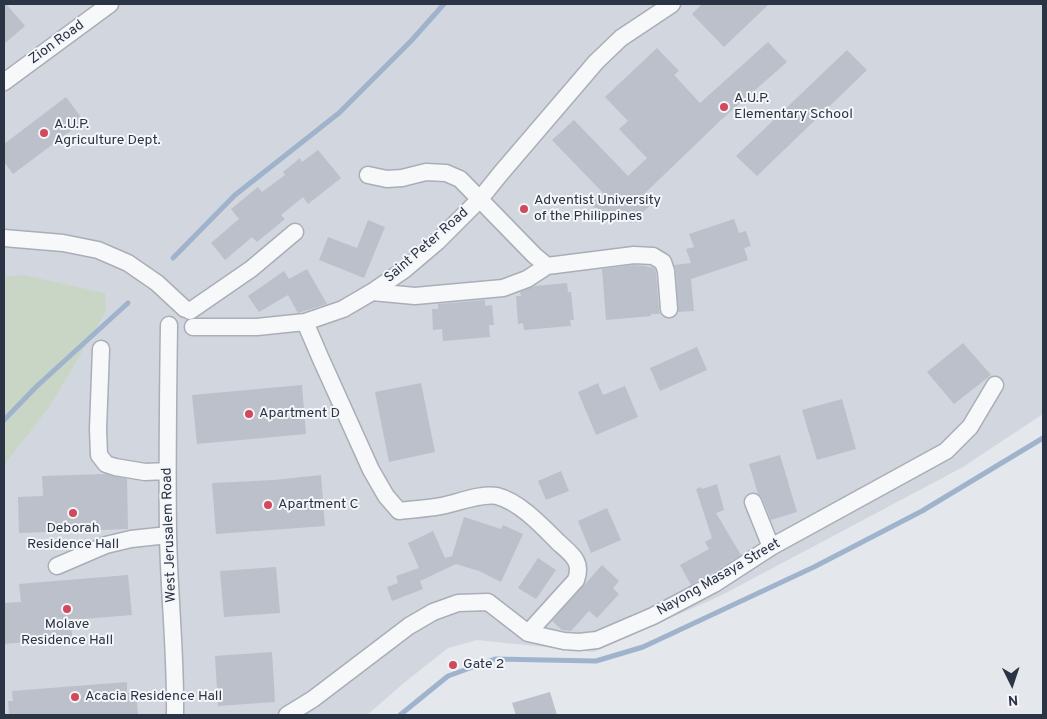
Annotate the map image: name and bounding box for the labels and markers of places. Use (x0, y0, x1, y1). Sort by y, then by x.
place label: A.U.P. Elementary School (734, 91, 853, 124)
marker: A.U.P. Elementary School (718, 101, 730, 113)
place label: A.U.P. Agriculture Dept. (54, 117, 161, 150)
marker: A.U.P. Agriculture Dept. (38, 127, 50, 139)
place label: Adventist University of the Philippines (534, 193, 661, 226)
marker: Adventist University of the Philippines (518, 203, 530, 215)
place label: Apartment D (259, 406, 340, 422)
marker: Apartment D (243, 408, 255, 420)
place label: Apartment C (278, 497, 359, 513)
marker: Apartment C (262, 499, 274, 511)
marker: Deborah Residence Hall (67, 507, 79, 519)
place label: Deborah Residence Hall (27, 521, 119, 554)
marker: Molave Residence Hall (61, 603, 73, 615)
place label: Molave Residence Hall (21, 617, 113, 650)
place label: Gate 2 (463, 657, 504, 673)
marker: Gate 2 (447, 659, 459, 671)
place label: Acacia Residence Hall (85, 689, 222, 705)
marker: Acacia Residence Hall (69, 691, 81, 703)

